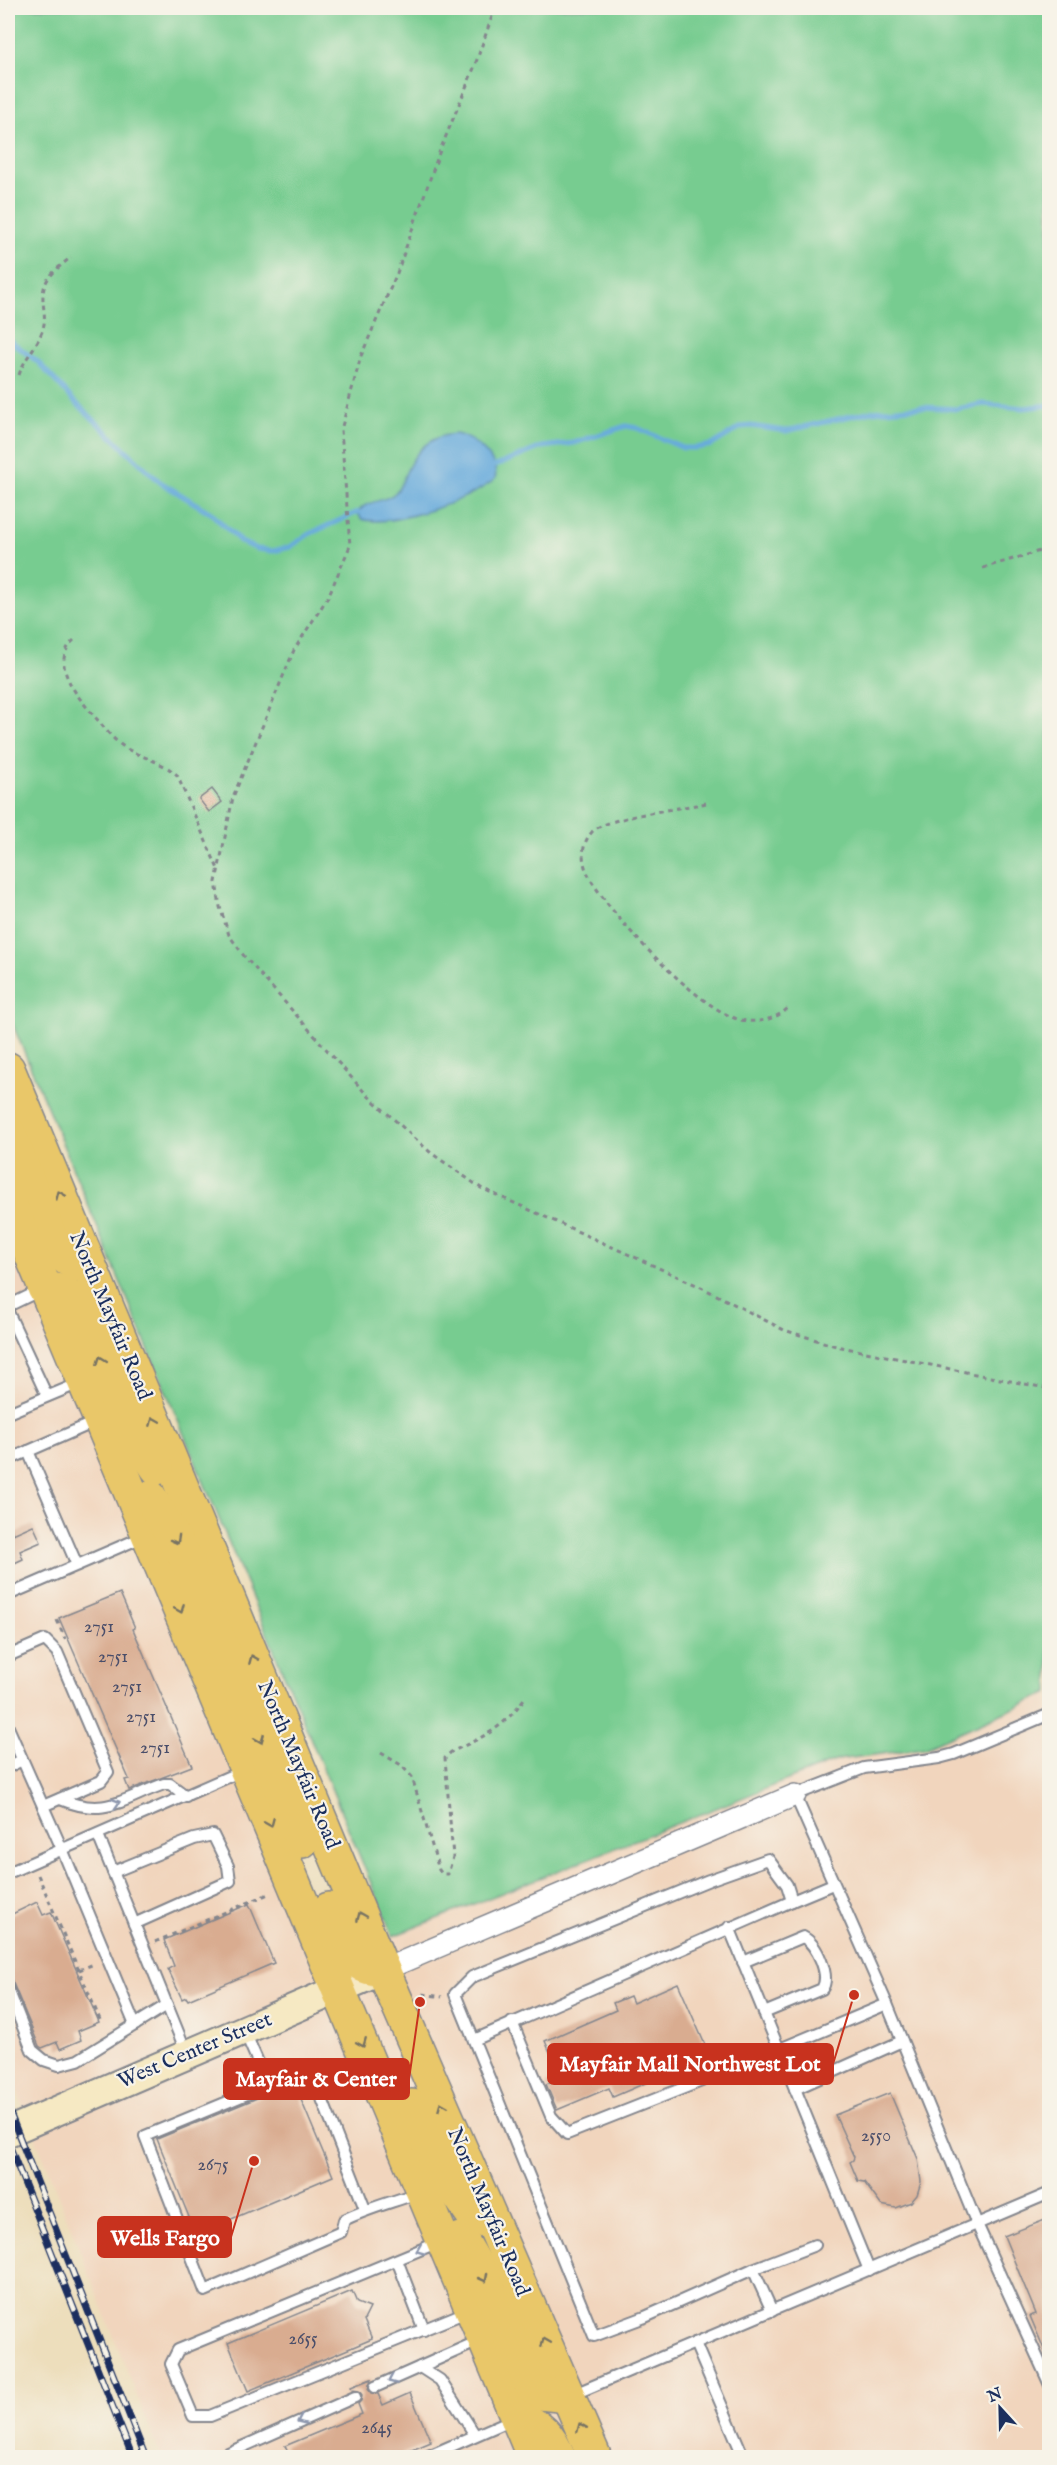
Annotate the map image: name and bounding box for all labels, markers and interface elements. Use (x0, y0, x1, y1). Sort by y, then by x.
one-way arrow (55, 1190, 67, 1201)
street label: North Mayfair Road (62, 1228, 158, 1405)
one-way arrow (96, 1355, 108, 1366)
one-way arrow (149, 1416, 161, 1427)
one-way arrow (169, 1534, 180, 1544)
one-way arrow (173, 1603, 185, 1614)
house number: 2751 (84, 1616, 114, 1639)
house number: 2751 (98, 1646, 128, 1669)
one-way arrow (248, 1654, 260, 1665)
house number: 2751 (112, 1676, 142, 1699)
street label: North Mayfair Road (250, 1677, 346, 1854)
house number: 2751 (126, 1706, 156, 1729)
one-way arrow (253, 1733, 265, 1744)
house number: 2751 (140, 1737, 170, 1760)
one-way arrow (110, 1798, 121, 1811)
one-way arrow (262, 1816, 274, 1827)
one-way arrow (356, 1912, 368, 1923)
street label: West Center Street (114, 2006, 276, 2096)
one-way arrow (355, 2037, 367, 2048)
callout: Mayfair Mall Northwest Lot (548, 2044, 833, 2084)
text: Mayfair Mall Northwest Lot (559, 2051, 821, 2079)
callout: Mayfair & Center (224, 2059, 409, 2099)
text: Mayfair & Center (235, 2066, 398, 2094)
one-way arrow (437, 2101, 449, 2112)
street label: North Mayfair Road (440, 2124, 536, 2301)
house number: 2550 (861, 2125, 891, 2148)
house number: 2675 (198, 2154, 229, 2177)
callout: Wells Fargo (98, 2217, 231, 2257)
text: Wells Fargo (109, 2225, 220, 2253)
one-way arrow (415, 2243, 426, 2255)
one-way arrow (477, 2272, 488, 2282)
house number: 2655 (288, 2328, 318, 2351)
one-way arrow (540, 2338, 552, 2349)
one-way arrow (388, 2372, 399, 2384)
north arrow (970, 2378, 1030, 2438)
text: N (984, 2384, 1005, 2408)
one-way arrow (297, 2413, 308, 2425)
house number: 2645 (361, 2417, 393, 2440)
one-way arrow (577, 2422, 589, 2433)

